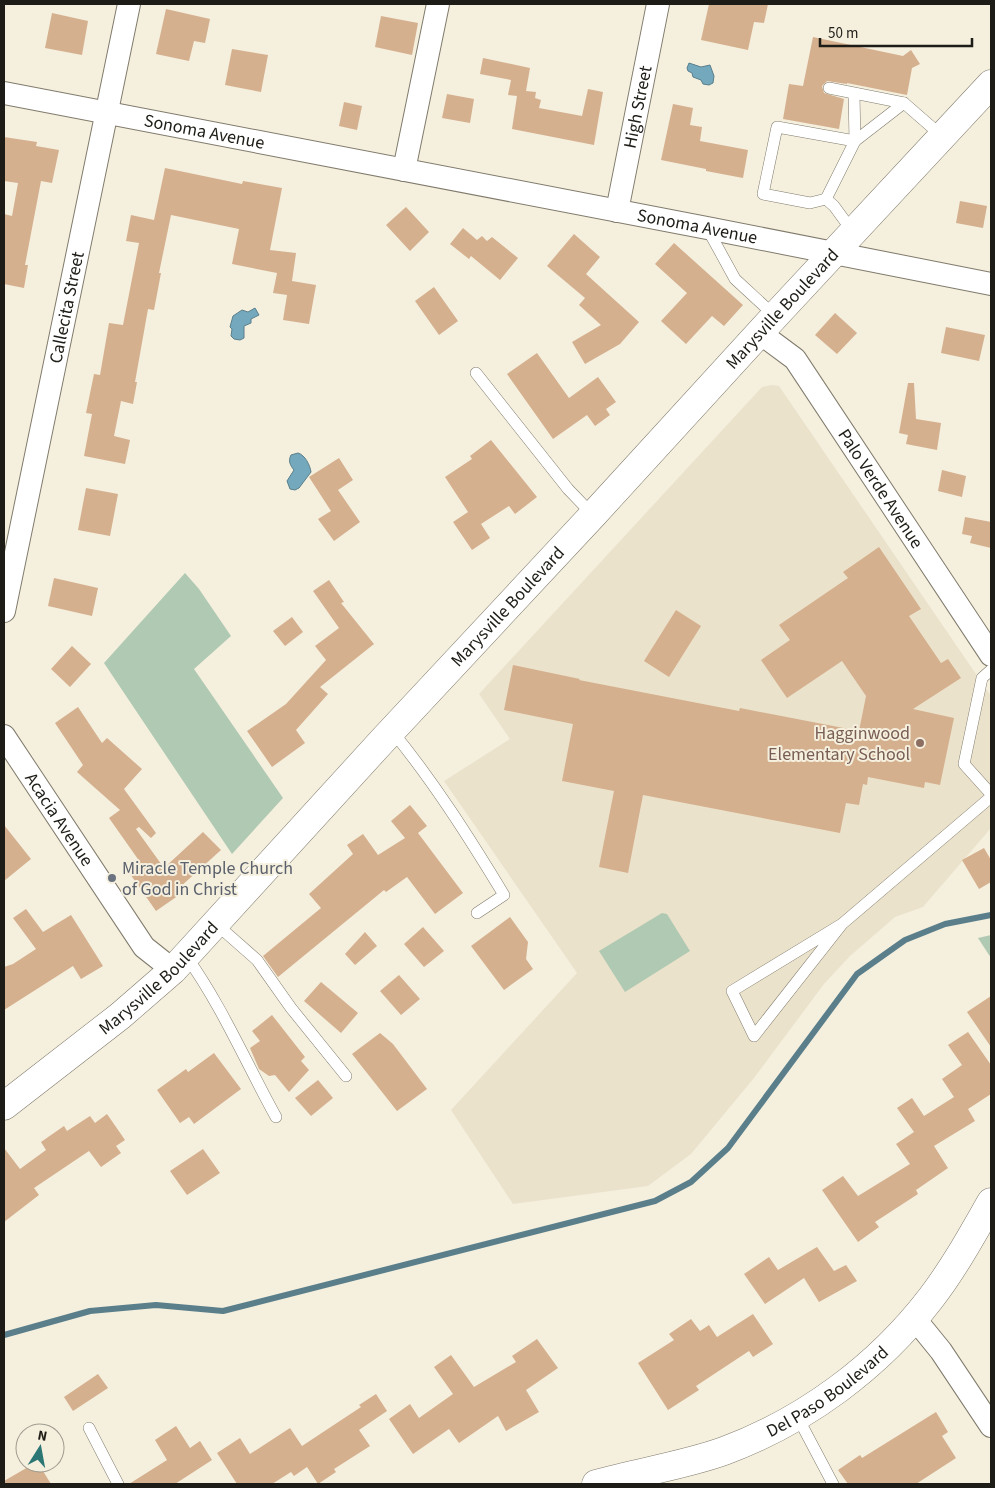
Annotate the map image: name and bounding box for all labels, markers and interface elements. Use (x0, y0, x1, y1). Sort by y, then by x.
scale bar (820, 15, 972, 47)
text: 50 m (828, 23, 858, 44)
street label: High Street (618, 64, 658, 151)
street label: Sonoma Avenue (142, 108, 267, 156)
street label: Sonoma Avenue (635, 203, 760, 251)
street label: Marysville Boulevard (720, 243, 845, 375)
street label: Callecita Street (43, 249, 91, 366)
street label: Palo Verde Avenue (832, 424, 929, 554)
street label: Marysville Boulevard (445, 541, 570, 673)
place label: Hagginwood Elementary School (768, 721, 910, 767)
marker: Hagginwood Elementary School (914, 737, 926, 749)
street label: Acacia Avenue (19, 768, 99, 871)
place label: Miracle Temple Church of God in Christ (122, 856, 293, 902)
marker: Miracle Temple Church of God in Christ (106, 872, 118, 884)
street label: Marysville Boulevard (94, 916, 225, 1041)
street label: Del Paso Boulevard (762, 1340, 894, 1444)
north arrow (15, 1423, 65, 1473)
text: N (36, 1426, 49, 1447)

